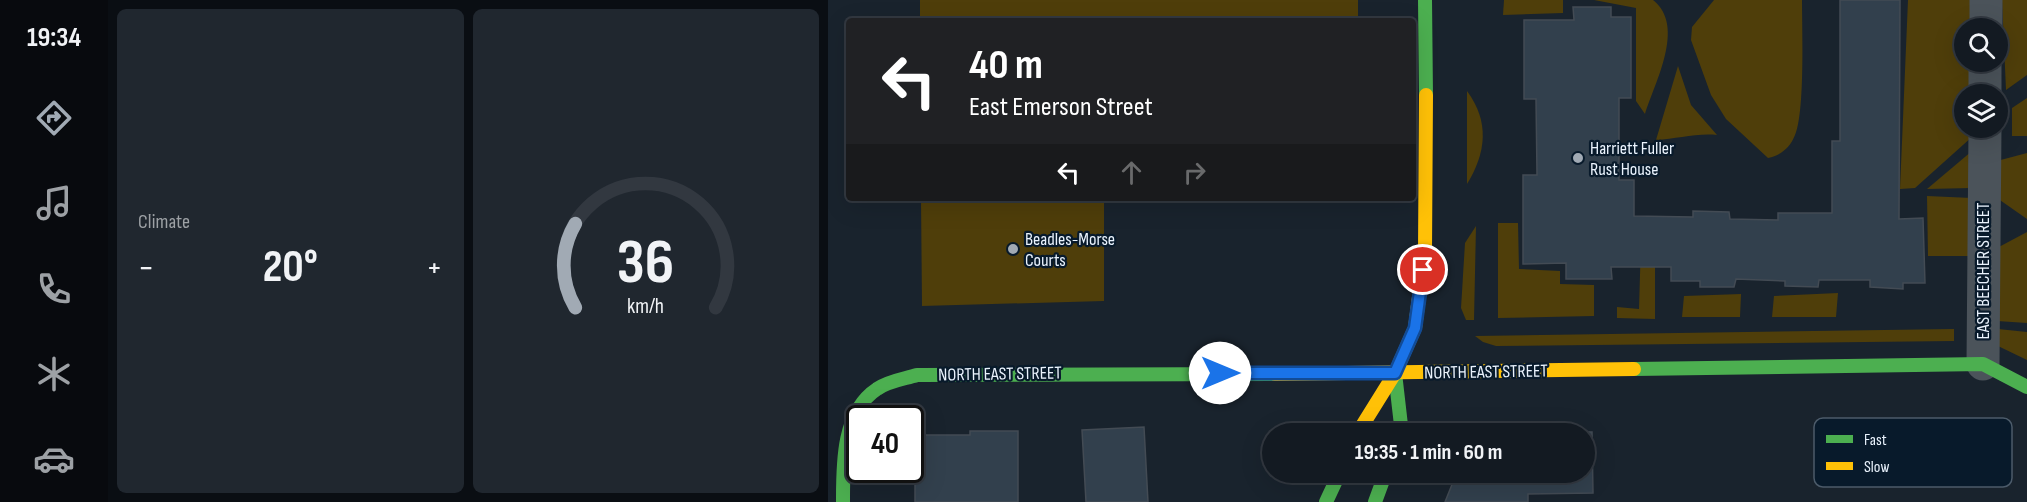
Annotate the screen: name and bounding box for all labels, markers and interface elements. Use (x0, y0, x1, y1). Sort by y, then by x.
map controls (1954, 18, 2008, 138)
button: search (1954, 18, 2008, 72)
text: 19:34 (27, 22, 81, 54)
text: 40 m (969, 40, 1043, 91)
icon: left (870, 42, 948, 120)
button: layers (1954, 84, 2008, 138)
text: East Emerson Street (969, 91, 1153, 123)
icon: directions (33, 97, 75, 139)
place label: Harriett Fuller Rust House (1590, 138, 1674, 180)
marker: Harriett Fuller Rust House (1571, 151, 1585, 165)
icon: left (1052, 156, 1085, 189)
icon: ahead (1115, 156, 1148, 189)
icon: right (1178, 156, 1211, 189)
icon: music (33, 182, 75, 224)
street label: EAST BEECHER STREET (1973, 202, 1994, 340)
text: Climate (138, 210, 190, 234)
text: 36 (617, 226, 674, 301)
place label: Beadles-Morse Courts (1025, 229, 1115, 271)
text: 20° (263, 240, 318, 295)
marker: Beadles-Morse Courts (1006, 242, 1020, 256)
pin (1397, 244, 1448, 295)
text: − (138, 248, 154, 288)
text: + (426, 248, 443, 288)
icon: arrive (1406, 253, 1439, 286)
icon: phone (33, 268, 75, 310)
text: km/h (627, 294, 664, 319)
position arrow (1188, 341, 1252, 405)
icon: climate (33, 353, 75, 395)
street label: NORTH EAST STREET (1424, 360, 1548, 384)
street label: NORTH EAST STREET (938, 362, 1062, 386)
speed limit sign: 40 (846, 405, 924, 483)
legend (1814, 418, 2012, 487)
text: Fast (1864, 431, 1887, 450)
icon: car (33, 438, 75, 480)
text: 19:35 · 1 min · 60 m (1355, 439, 1502, 466)
text: Slow (1864, 458, 1889, 477)

